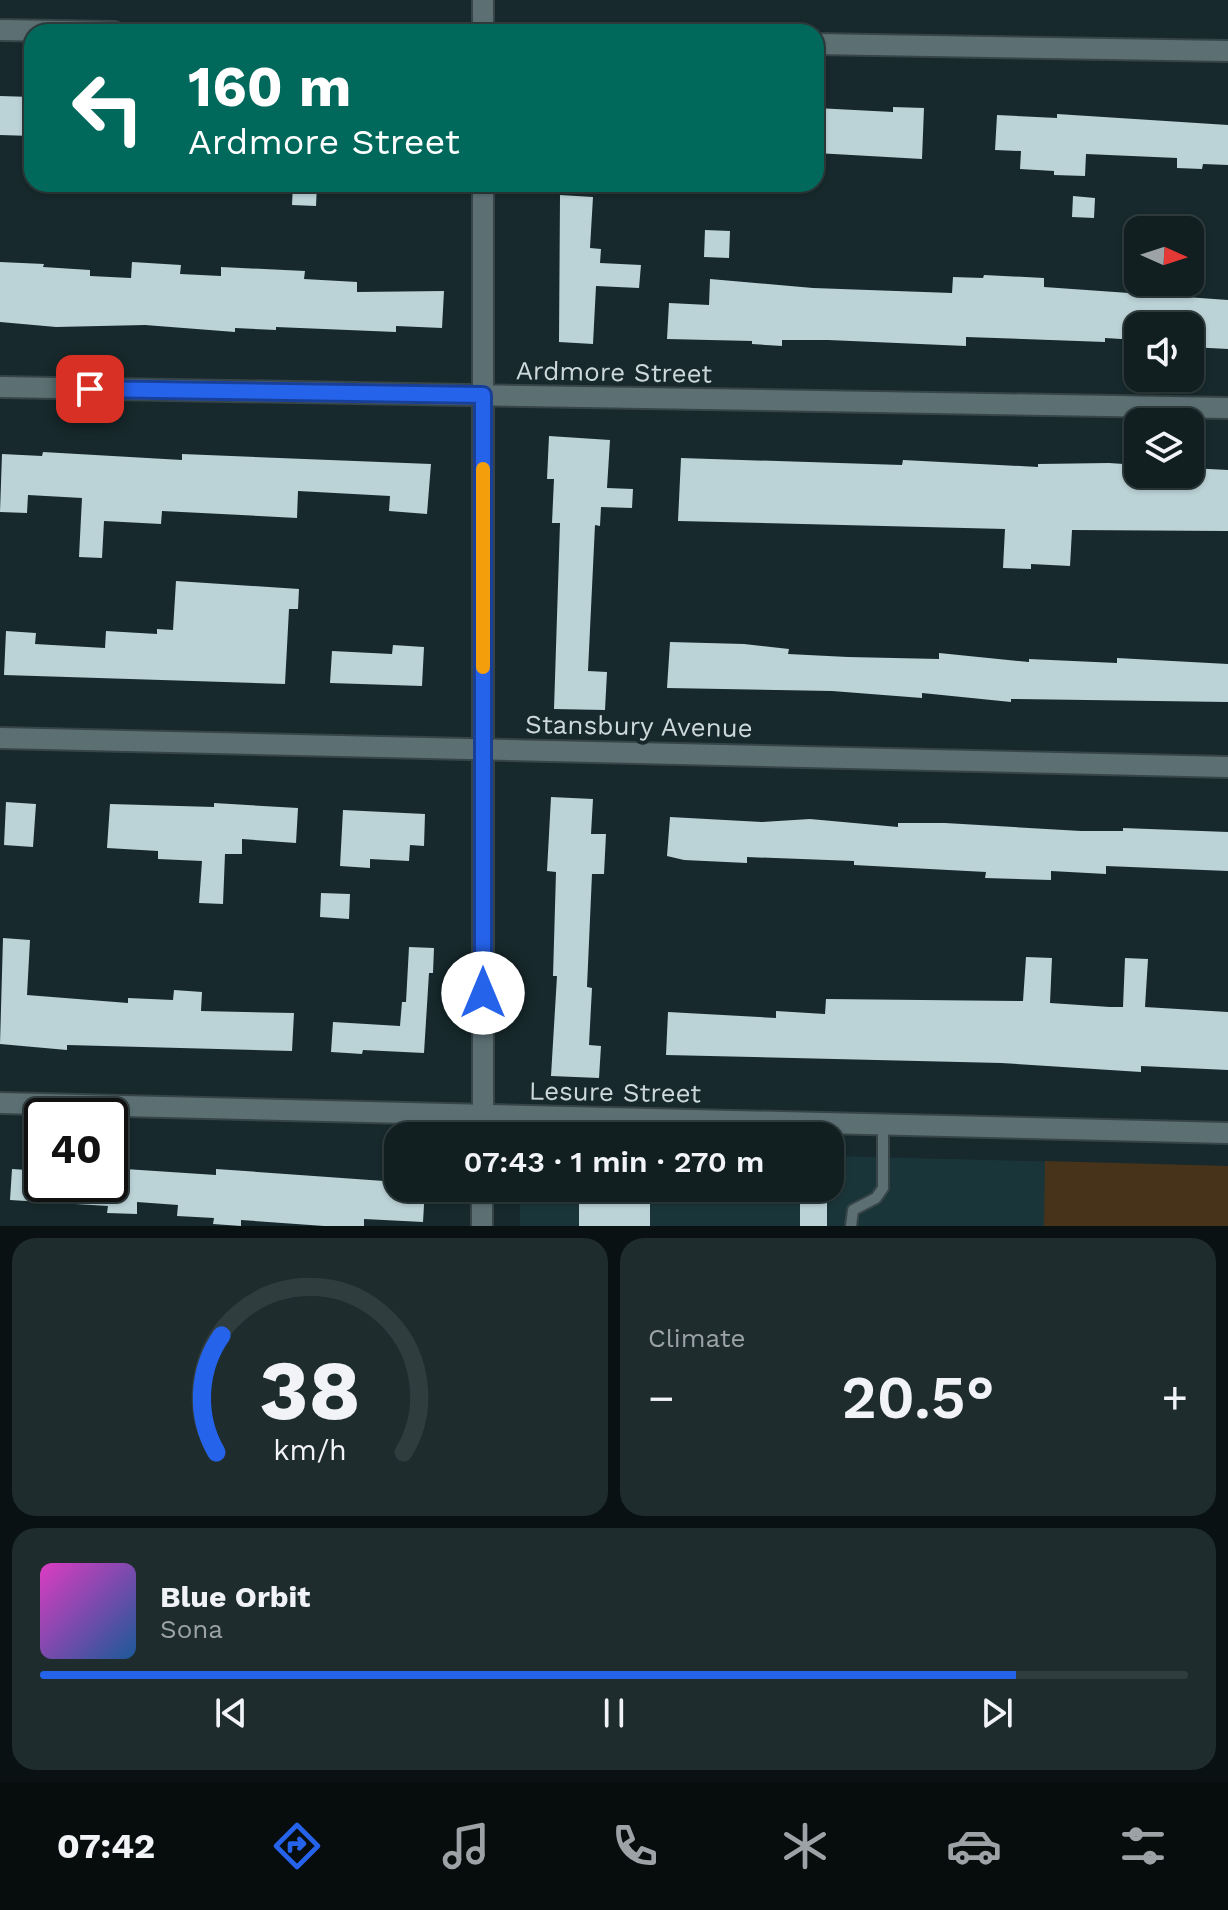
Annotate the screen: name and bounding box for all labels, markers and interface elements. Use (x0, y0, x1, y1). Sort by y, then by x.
text: 160 m (188, 54, 351, 120)
icon: left (56, 56, 160, 160)
text: Ardmore Street (188, 121, 460, 163)
north arrow (1124, 216, 1204, 296)
map controls (1124, 216, 1204, 488)
button: sound (1124, 312, 1204, 392)
pin (56, 355, 124, 423)
street label: Ardmore Street (516, 355, 713, 389)
icon: arrive (68, 367, 112, 411)
button: layers (1124, 408, 1204, 488)
street label: Stansbury Avenue (525, 709, 753, 743)
position arrow (441, 951, 525, 1035)
street label: Lesure Street (529, 1075, 701, 1109)
speed limit sign: 40 (24, 1098, 128, 1202)
text: 07:43 · 1 min · 270 m (464, 1144, 764, 1179)
text: Climate (648, 1323, 746, 1353)
text: 38 (259, 1342, 361, 1439)
text: 20.5° (841, 1362, 995, 1433)
text: − (648, 1372, 675, 1424)
text: + (1161, 1372, 1188, 1424)
text: km/h (273, 1433, 347, 1467)
text: Blue Orbit (160, 1579, 310, 1614)
text: Sona (160, 1614, 223, 1644)
icon: previous (209, 1691, 253, 1735)
icon: pause (592, 1691, 636, 1735)
icon: next (975, 1691, 1019, 1735)
icon: directions (269, 1818, 325, 1874)
icon: music (438, 1818, 494, 1874)
icon: phone (607, 1818, 663, 1874)
icon: climate (777, 1818, 833, 1874)
icon: car (946, 1818, 1002, 1874)
icon: filters (1115, 1818, 1171, 1874)
text: 07:42 (57, 1825, 155, 1867)

